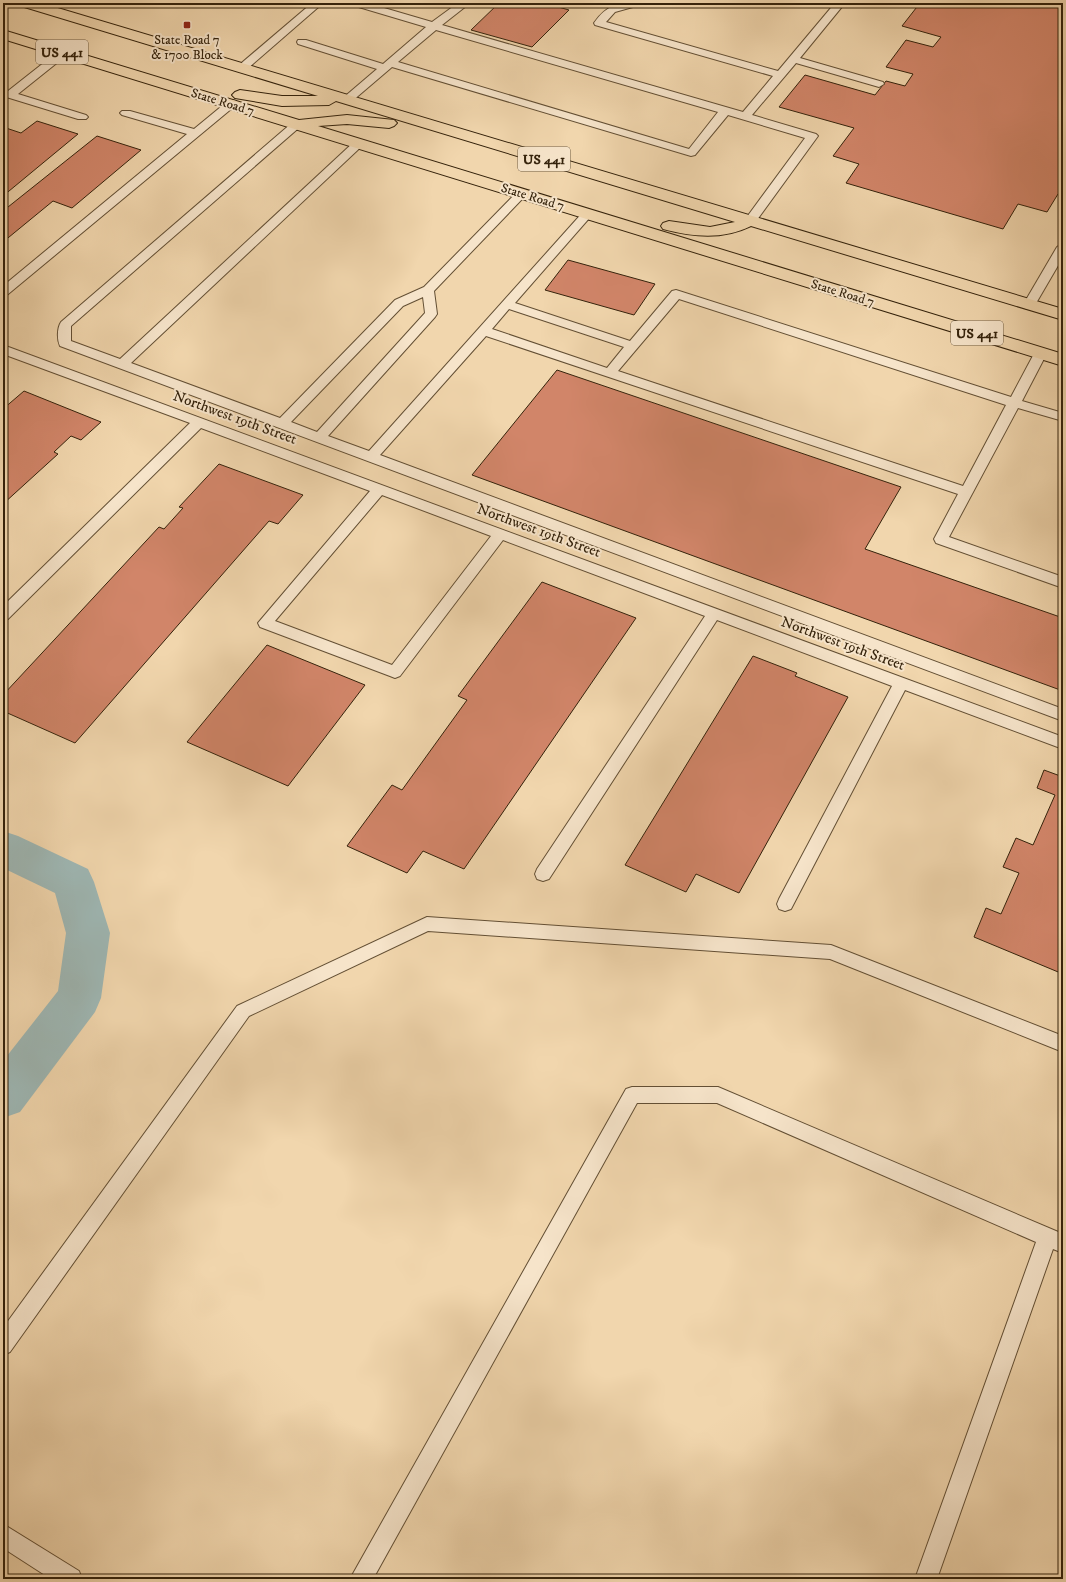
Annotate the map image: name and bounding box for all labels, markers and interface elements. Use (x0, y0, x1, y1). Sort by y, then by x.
marker: State Road 7 & 1700 Block (182, 20, 192, 30)
place label: State Road 7 & 1700 Block (151, 32, 223, 63)
road number: US 441 (36, 40, 88, 64)
street label: State Road 7 (189, 85, 256, 119)
road number: US 441 (518, 147, 570, 171)
street label: State Road 7 (499, 180, 566, 214)
street label: State Road 7 (809, 276, 876, 310)
road number: US 441 (951, 321, 1003, 345)
street label: Northwest 19th Street (170, 386, 300, 449)
street label: Northwest 19th Street (474, 499, 604, 562)
street label: Northwest 19th Street (778, 612, 908, 675)

